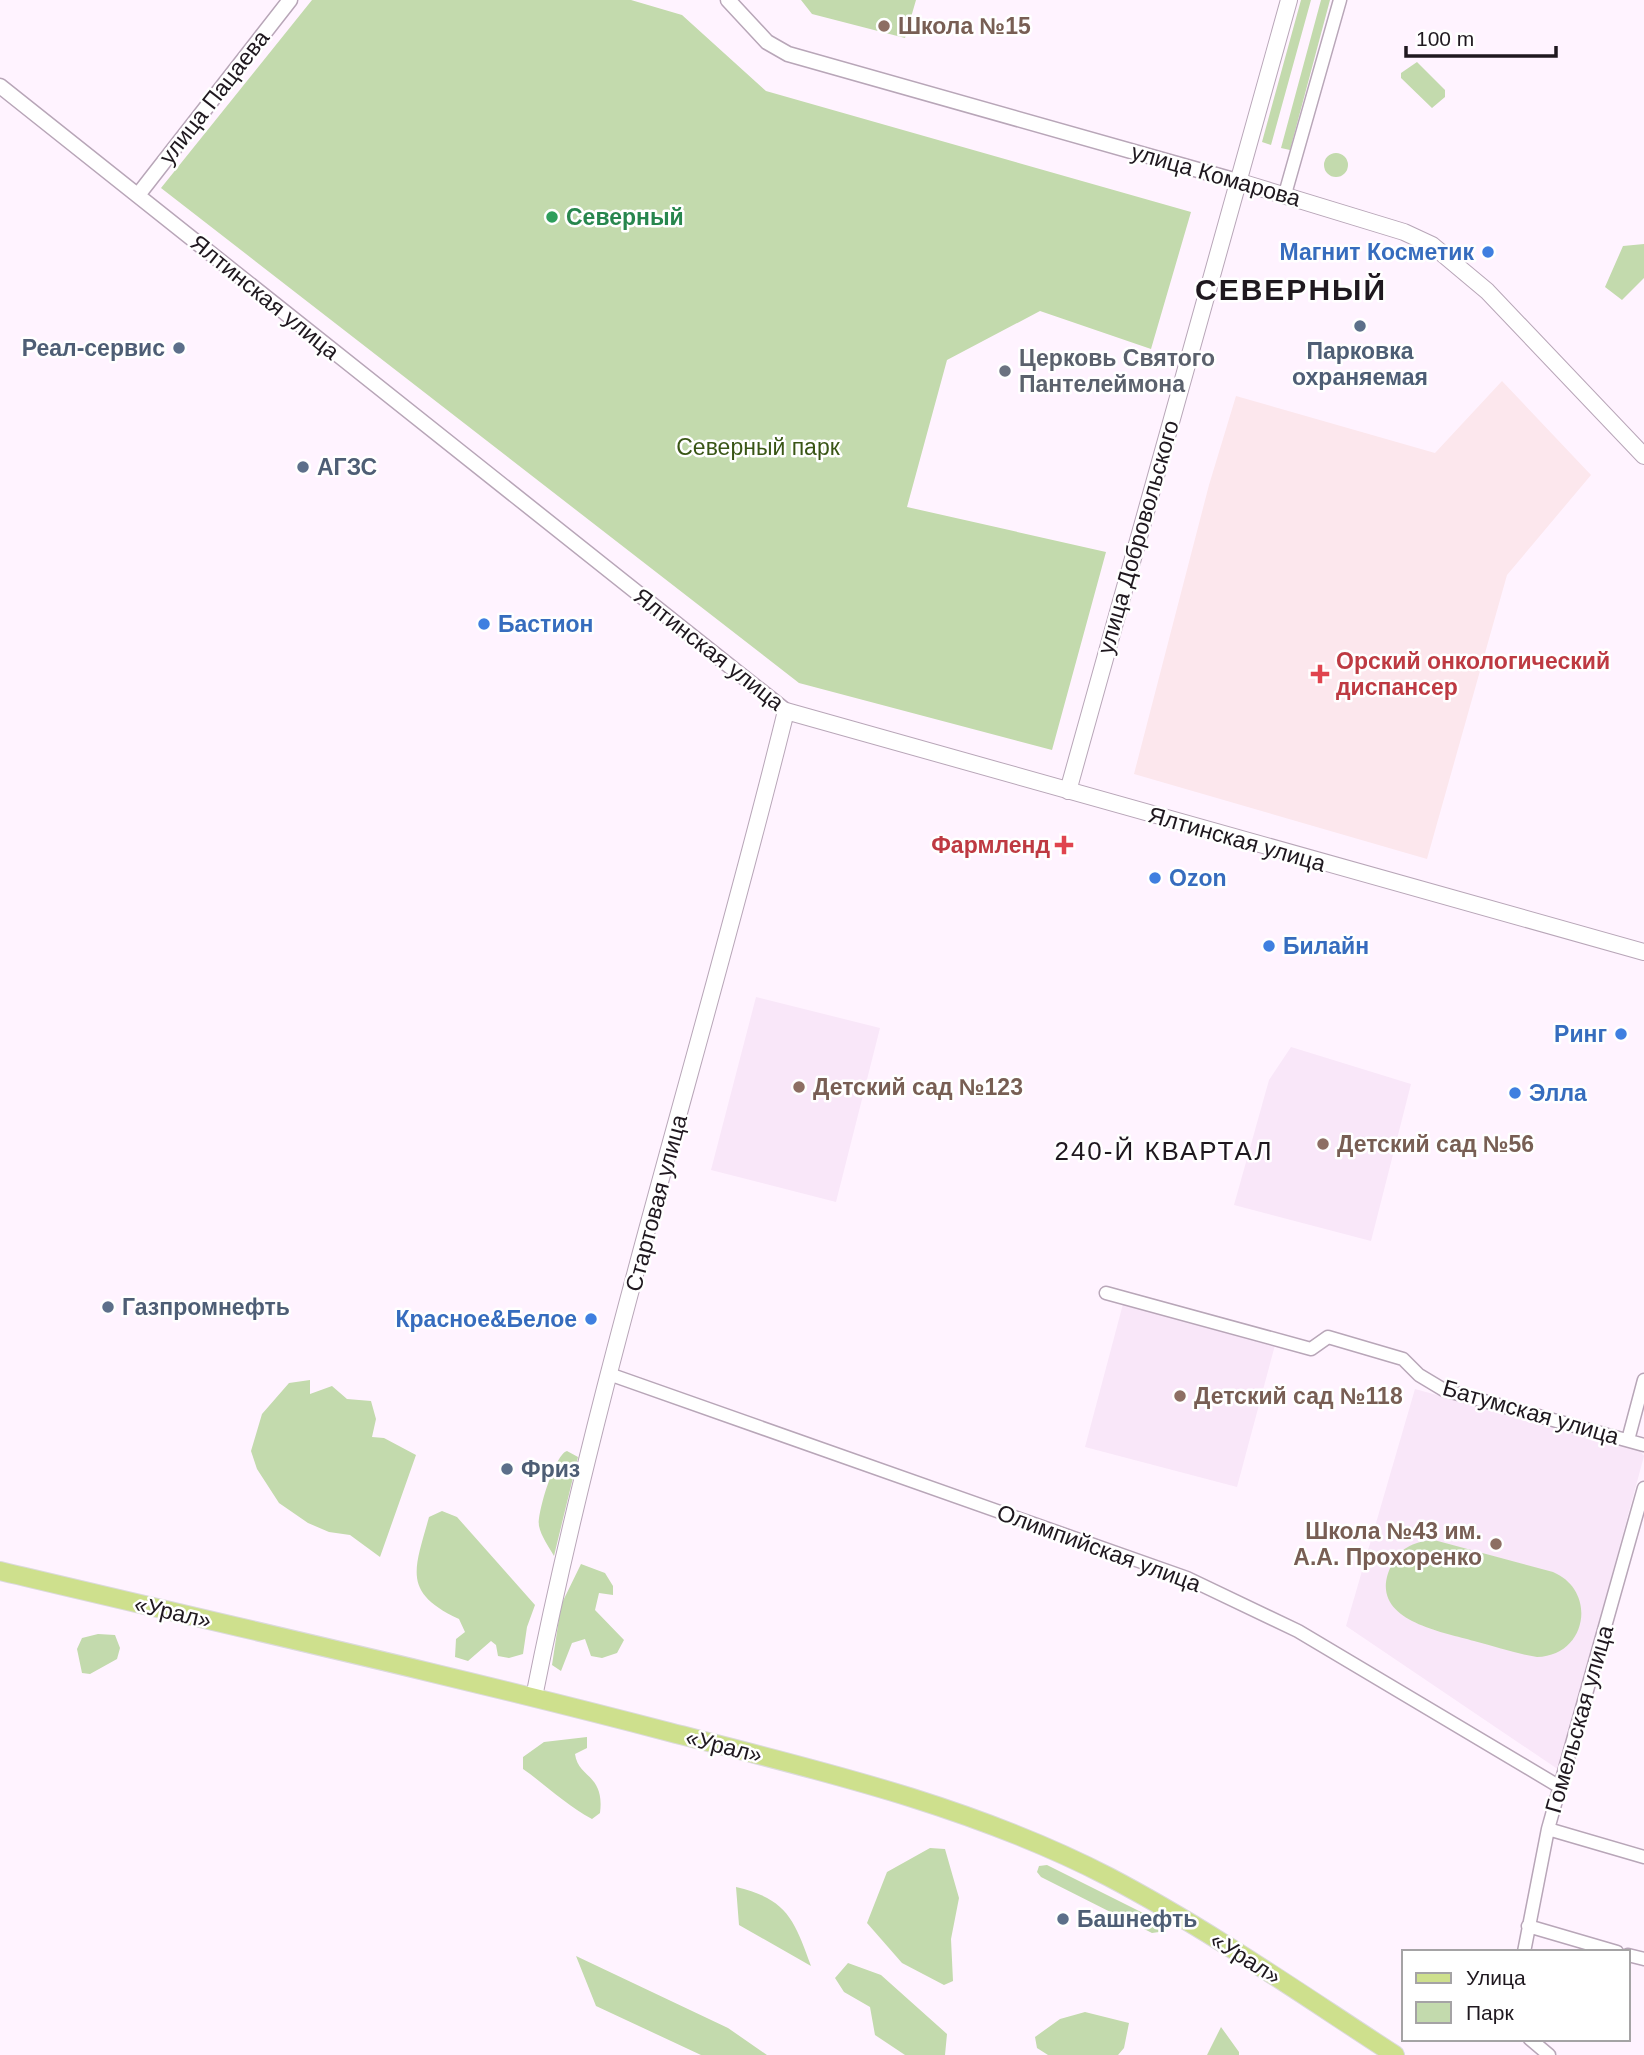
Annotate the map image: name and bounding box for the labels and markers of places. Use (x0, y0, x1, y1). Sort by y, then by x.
place label: Школа №15 (898, 13, 1031, 39)
marker: Школа №15 (876, 18, 892, 34)
place label: Северный (566, 204, 684, 230)
marker: Северный (544, 209, 560, 225)
place label: Магнит Косметик (1280, 239, 1474, 265)
marker: Магнит Косметик (1480, 244, 1496, 260)
marker: Парковка охраняемая (1352, 318, 1368, 334)
place label: Реал-сервис (22, 335, 165, 361)
place label: Парковка охраняемая (1292, 338, 1428, 390)
marker: Реал-сервис (171, 340, 187, 356)
place label: Церковь Святого Пантелеймона (1019, 345, 1215, 397)
marker: Церковь Святого Пантелеймона (997, 363, 1013, 379)
place label: АГЗС (317, 454, 377, 480)
marker: АГЗС (295, 459, 311, 475)
place label: Бастион (498, 611, 593, 637)
marker: Бастион (476, 616, 492, 632)
place label: Орский онкологический диспансер (1336, 648, 1610, 700)
marker: Орский онкологический диспансер (1310, 664, 1330, 684)
place label: Фармленд (931, 832, 1050, 858)
marker: Фармленд (1056, 837, 1072, 853)
place label: Ozon (1169, 865, 1227, 891)
marker: Ozon (1147, 870, 1163, 886)
place label: Билайн (1283, 933, 1369, 959)
marker: Билайн (1261, 938, 1277, 954)
place label: Ринг (1554, 1021, 1607, 1047)
marker: Ринг (1613, 1026, 1629, 1042)
place label: Детский сад №123 (813, 1074, 1023, 1100)
marker: Детский сад №123 (791, 1079, 807, 1095)
place label: Элла (1529, 1080, 1587, 1106)
marker: Элла (1507, 1085, 1523, 1101)
place label: Детский сад №56 (1337, 1131, 1534, 1157)
marker: Детский сад №56 (1315, 1136, 1331, 1152)
place label: Газпромнефть (122, 1294, 290, 1320)
marker: Газпромнефть (100, 1299, 116, 1315)
place label: Красное&Белое (396, 1306, 577, 1332)
marker: Красное&Белое (583, 1311, 599, 1327)
place label: Детский сад №118 (1194, 1383, 1403, 1409)
marker: Детский сад №118 (1172, 1388, 1188, 1404)
place label: Фриз (521, 1456, 580, 1482)
marker: Фриз (499, 1461, 515, 1477)
place label: Школа №43 им. А.А. Прохоренко (1293, 1518, 1482, 1570)
marker: Школа №43 им. А.А. Прохоренко (1488, 1536, 1504, 1552)
place label: Башнефть (1077, 1906, 1197, 1932)
marker: Башнефть (1055, 1911, 1071, 1927)

